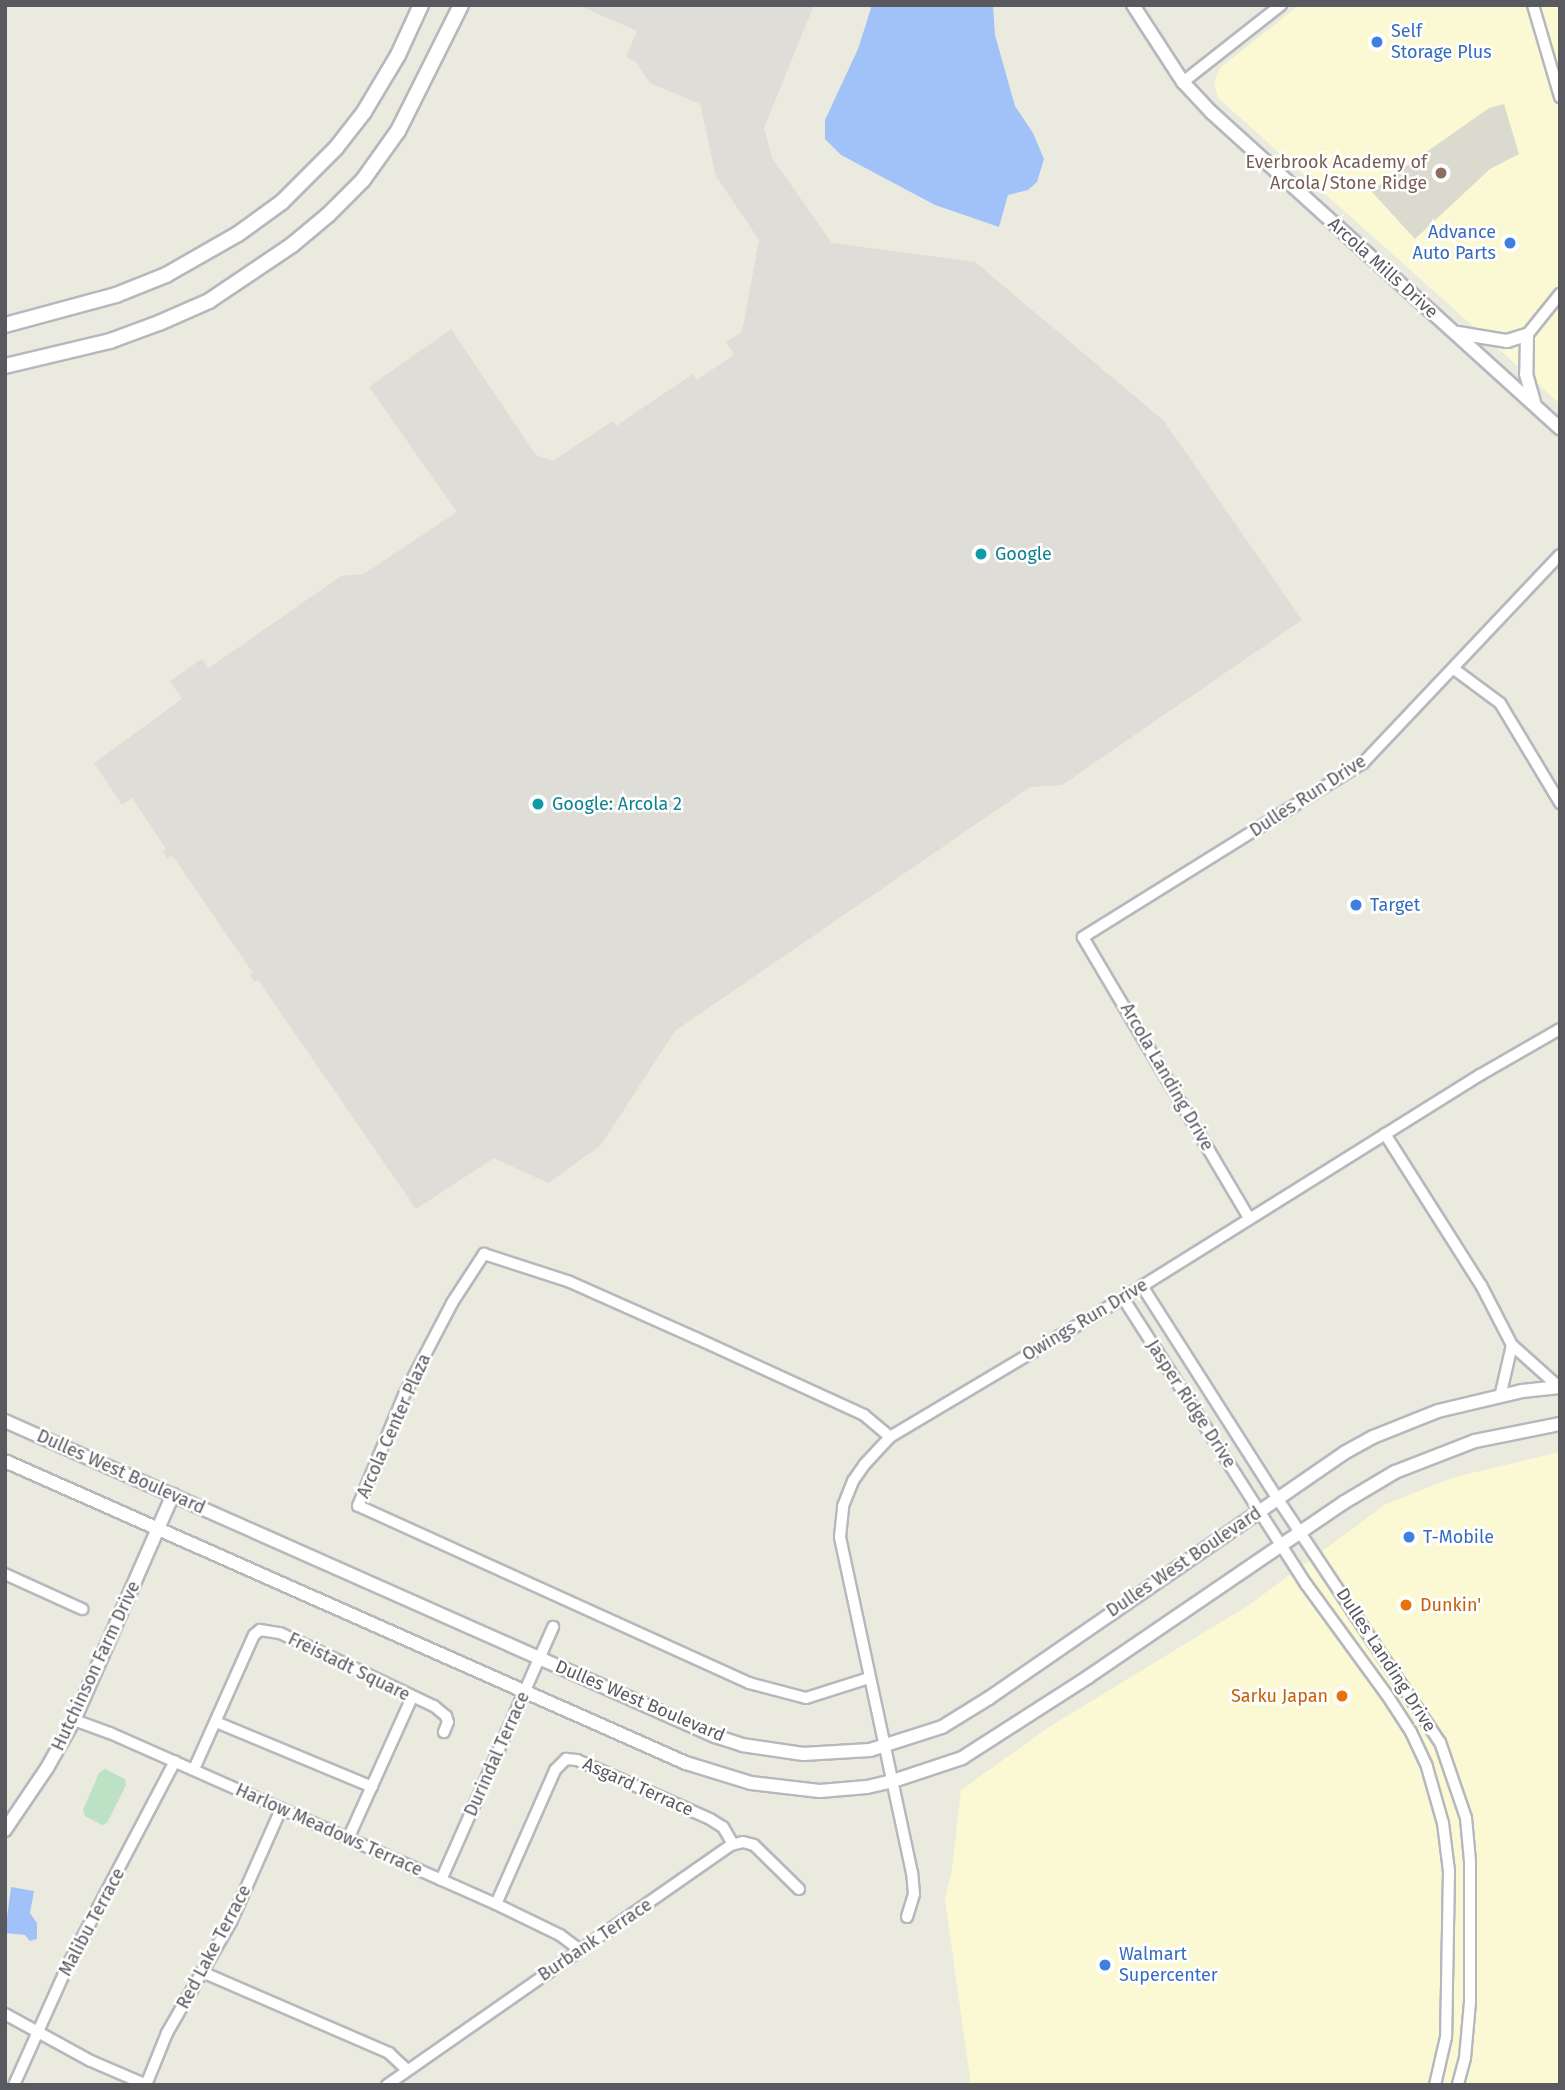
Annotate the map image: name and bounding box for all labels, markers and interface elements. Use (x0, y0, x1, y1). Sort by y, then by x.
place label: Self Storage Plus (1391, 21, 1492, 64)
marker: Self Storage Plus (1369, 34, 1385, 50)
place label: Everbrook Academy of Arcola/Stone Ridge (1246, 152, 1427, 194)
marker: Everbrook Academy of Arcola/Stone Ridge (1433, 165, 1449, 181)
street label: Arcola Mills Drive (1324, 213, 1442, 323)
place label: Advance Auto Parts (1413, 222, 1496, 264)
marker: Advance Auto Parts (1502, 235, 1518, 251)
place label: Google (995, 543, 1052, 565)
marker: Google (973, 546, 989, 562)
street label: Dulles Run Drive (1246, 750, 1370, 842)
place label: Google: Arcola 2 (552, 793, 682, 815)
marker: Google: Arcola 2 (530, 796, 546, 812)
place label: Target (1370, 894, 1420, 916)
marker: Target (1348, 897, 1364, 913)
street label: Arcola Landing Drive (1116, 999, 1218, 1155)
street label: Owings Run Drive (1018, 1274, 1152, 1366)
street label: Jasper Ridge Drive (1142, 1336, 1240, 1472)
street label: Arcola Center Plaza (352, 1350, 436, 1502)
street label: Dulles West Boulevard (33, 1425, 209, 1519)
street label: Dulles West Boulevard (1102, 1502, 1266, 1622)
place label: T-Mobile (1423, 1526, 1494, 1548)
marker: T-Mobile (1401, 1529, 1417, 1545)
street label: Hutchinson Farm Drive (47, 1578, 145, 1754)
street label: Dulles Landing Drive (1331, 1584, 1441, 1736)
place label: Dunkin' (1420, 1594, 1481, 1616)
marker: Dunkin' (1398, 1597, 1414, 1613)
street label: Freistadt Square (284, 1628, 414, 1706)
street label: Dulles West Boulevard (552, 1655, 728, 1747)
place label: Sarku Japan (1231, 1685, 1328, 1707)
street label: Durindal Terrace (460, 1688, 534, 1820)
marker: Sarku Japan (1334, 1688, 1350, 1704)
street label: Asgard Terrace (579, 1753, 697, 1821)
street label: Harlow Meadows Terrace (232, 1779, 426, 1881)
street label: Malibu Terrace (54, 1864, 130, 1980)
street label: Red Lake Terrace (172, 1881, 256, 2013)
street label: Burbank Terrace (534, 1894, 656, 1986)
place label: Walmart Supercenter (1119, 1944, 1218, 1986)
marker: Walmart Supercenter (1097, 1957, 1113, 1973)

